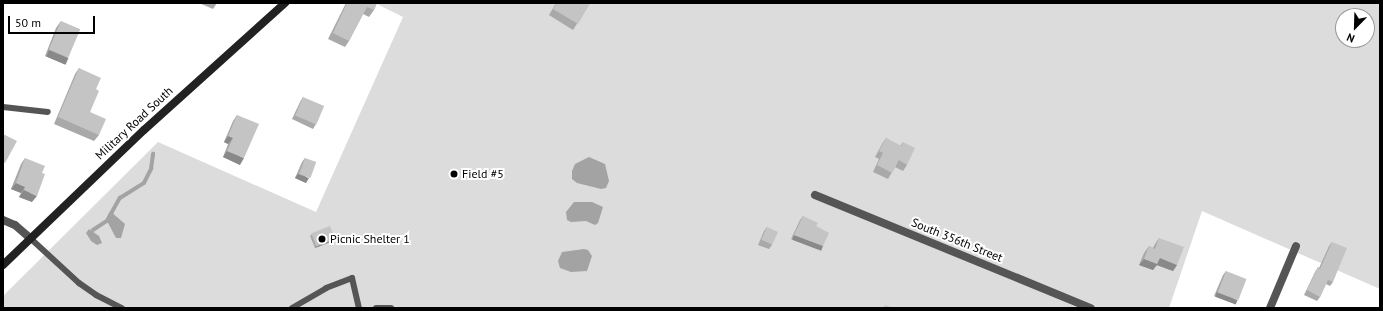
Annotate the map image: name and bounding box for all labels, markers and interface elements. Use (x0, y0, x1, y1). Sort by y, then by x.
scale bar (10, 8, 97, 34)
north arrow (1335, 8, 1375, 48)
text: 50 m (15, 15, 41, 30)
text: N (1345, 30, 1357, 46)
street label: Military Road South (92, 83, 176, 163)
place label: Field #5 (462, 167, 504, 181)
marker: Field #5 (449, 169, 459, 179)
street label: South 356th Street (909, 215, 1005, 265)
place label: Picnic Shelter 1 (330, 232, 410, 246)
marker: Picnic Shelter 1 (317, 234, 327, 244)

